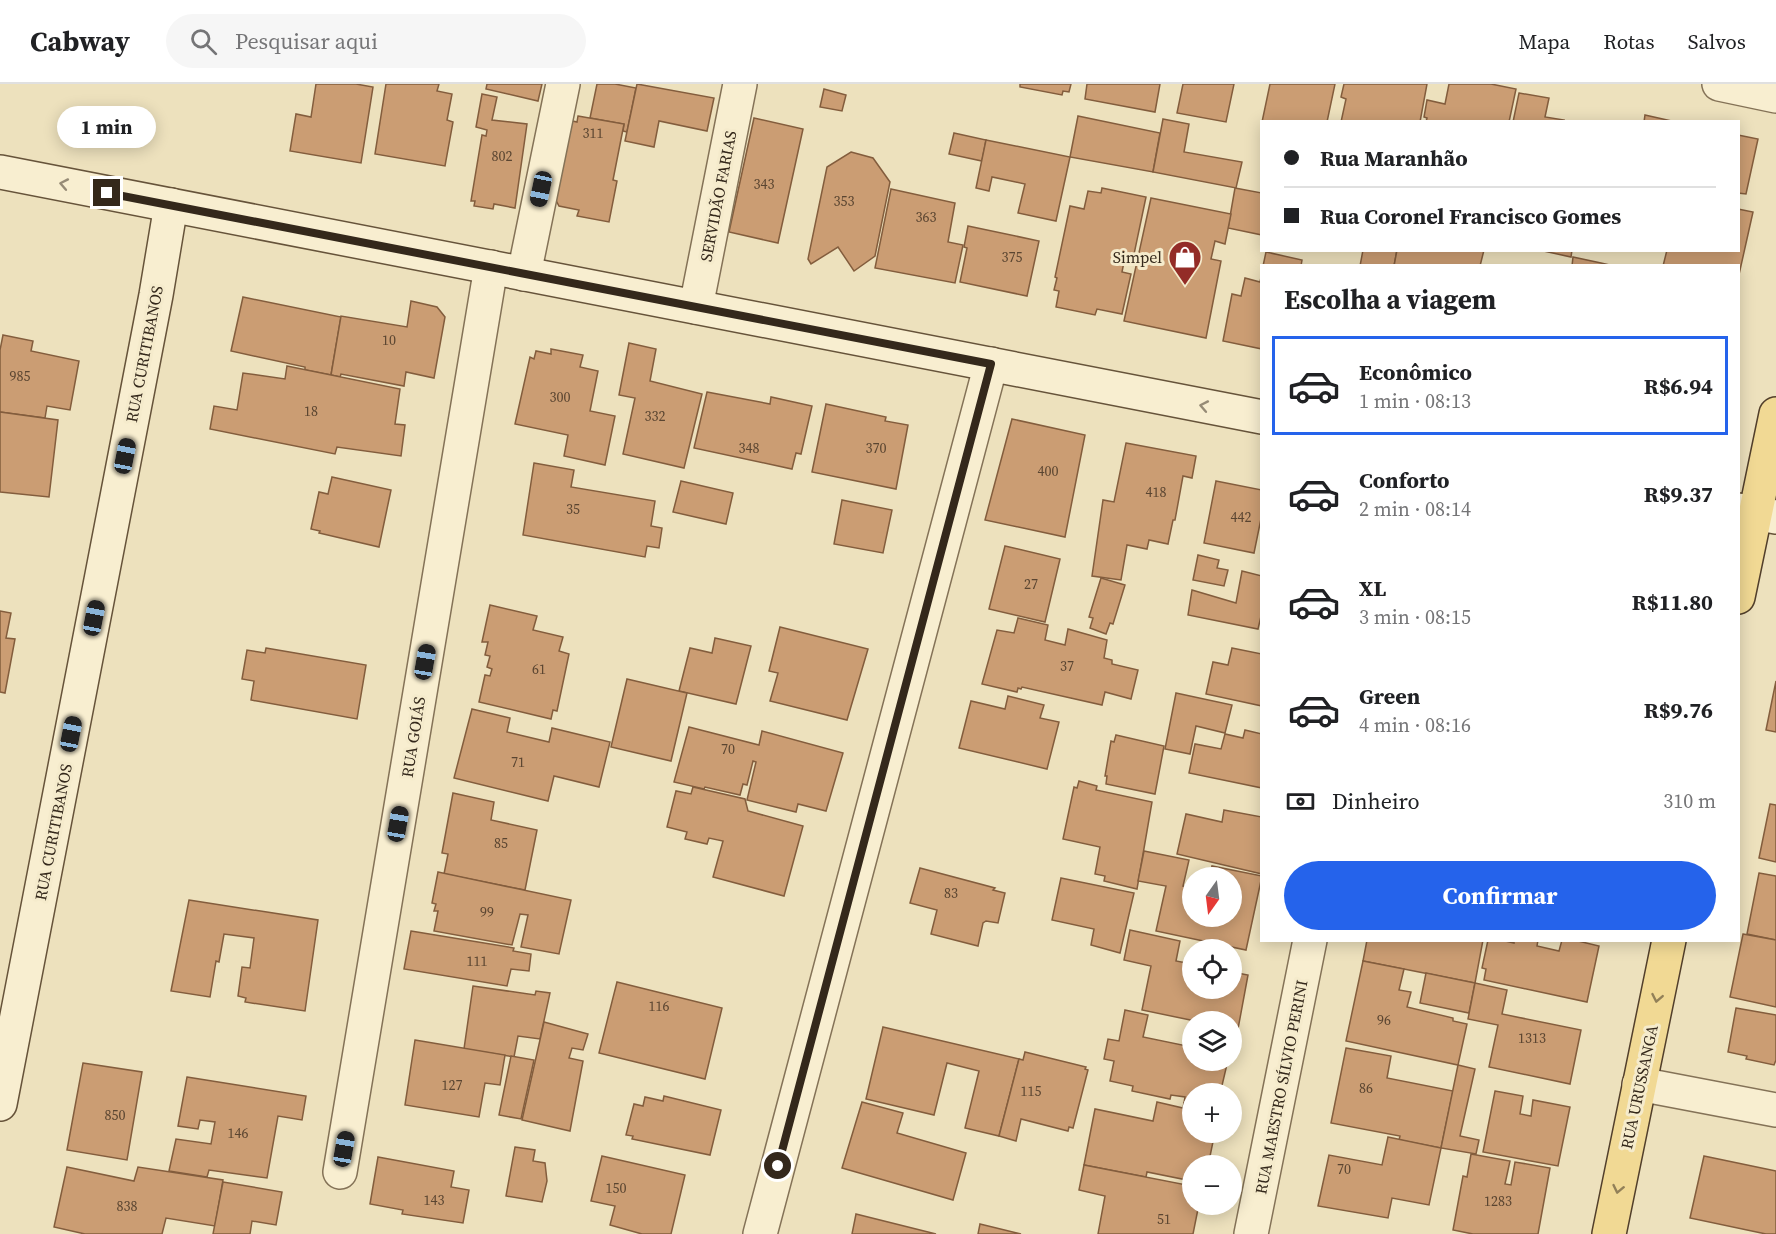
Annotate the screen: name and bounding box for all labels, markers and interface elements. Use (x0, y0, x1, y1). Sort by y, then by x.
search box (166, 14, 586, 68)
text: Cabway (30, 22, 130, 60)
icon: search (187, 25, 220, 58)
text: Pesquisar aqui (235, 26, 378, 56)
text: Mapa (1519, 27, 1570, 56)
text: Rotas (1603, 27, 1655, 56)
text: Salvos (1688, 27, 1746, 56)
callout: 1 min (57, 106, 156, 148)
text: 1 min (81, 113, 132, 141)
house number: 311 (583, 123, 604, 143)
street label: SERVIDÃO FARIAS (695, 129, 741, 263)
text: Rua Maranhão (1320, 143, 1468, 173)
house number: 802 (492, 146, 513, 166)
car (528, 170, 554, 208)
house number: 343 (754, 174, 775, 194)
one-way arrow (60, 178, 70, 191)
route end (93, 179, 120, 206)
house number: 353 (834, 191, 855, 211)
text: Rua Coronel Francisco Gomes (1320, 201, 1621, 231)
house number: 363 (916, 207, 937, 227)
shop icon: Simpel (1167, 239, 1203, 286)
place label: Simpel (1113, 246, 1162, 268)
house number: 375 (1002, 247, 1023, 267)
text: Escolha a viagem (1284, 281, 1496, 318)
street label: RUA CURITIBANOS (120, 284, 168, 424)
house number: 10 (382, 330, 396, 350)
text: Econômico (1359, 357, 1472, 387)
icon: car (1287, 359, 1341, 413)
house number: 985 (10, 366, 31, 386)
text: R$6.94 (1644, 371, 1713, 401)
house number: 300 (550, 387, 571, 407)
text: 1 min · 08:13 (1359, 387, 1471, 415)
one-way arrow (1199, 400, 1209, 413)
house number: 18 (304, 401, 318, 421)
house number: 332 (645, 406, 666, 426)
car (113, 437, 137, 475)
house number: 348 (739, 438, 760, 458)
house number: 370 (866, 438, 887, 458)
house number: 400 (1038, 461, 1059, 481)
text: Conforto (1359, 465, 1449, 495)
icon: car (1287, 467, 1341, 521)
text: R$9.37 (1644, 479, 1713, 509)
house number: 418 (1146, 482, 1167, 502)
text: 2 min · 08:14 (1359, 495, 1471, 523)
house number: 35 (566, 499, 580, 519)
house number: 442 (1231, 507, 1252, 527)
text: XL (1359, 573, 1386, 603)
house number: 27 (1024, 574, 1038, 594)
icon: car (1287, 575, 1341, 629)
text: R$11.80 (1632, 587, 1713, 617)
car (82, 599, 106, 637)
text: 3 min · 08:15 (1359, 603, 1471, 631)
car (413, 643, 437, 681)
house number: 37 (1060, 656, 1074, 676)
house number: 61 (532, 659, 546, 679)
text: Green (1359, 681, 1420, 711)
icon: car (1287, 683, 1341, 737)
street label: RUA GOIÁS (396, 695, 430, 779)
text: R$9.76 (1644, 695, 1713, 725)
text: 4 min · 08:16 (1359, 711, 1471, 739)
car (59, 715, 83, 753)
house number: 70 (721, 739, 735, 759)
house number: 71 (511, 752, 525, 772)
street label: RUA CURITIBANOS (29, 762, 77, 902)
icon: cash (1284, 785, 1317, 818)
text: Dinheiro (1332, 786, 1420, 816)
text: 310 m (1663, 787, 1716, 815)
car (386, 805, 410, 843)
house number: 85 (494, 833, 508, 853)
button: Confirmar (1284, 861, 1716, 930)
north arrow (1182, 867, 1242, 927)
map controls (1182, 867, 1242, 1215)
house number: 83 (944, 883, 958, 903)
house number: 99 (480, 902, 494, 922)
button: locate (1182, 939, 1242, 999)
house number: 111 (467, 951, 488, 971)
street label: RUA MAESTRO SÍLVIO PERINI (1249, 978, 1313, 1196)
one-way arrow (1651, 993, 1664, 1003)
house number: 116 (649, 996, 670, 1016)
house number: 96 (1377, 1010, 1391, 1030)
button: layers (1182, 1011, 1242, 1071)
street label: RUA URUSSANGA (1615, 1023, 1663, 1151)
house number: 1313 (1518, 1028, 1546, 1048)
house number: 127 (442, 1075, 463, 1095)
house number: 86 (1359, 1078, 1373, 1098)
house number: 115 (1021, 1081, 1042, 1101)
button: + (1182, 1083, 1242, 1143)
house number: 850 (105, 1105, 126, 1125)
house number: 146 (228, 1123, 249, 1143)
car (332, 1130, 356, 1168)
route start (764, 1152, 791, 1179)
button: − (1182, 1155, 1242, 1215)
house number: 70 (1337, 1159, 1351, 1179)
house number: 150 (606, 1178, 627, 1198)
one-way arrow (1612, 1184, 1625, 1194)
house number: 143 (424, 1190, 445, 1210)
house number: 1283 (1484, 1191, 1512, 1211)
house number: 838 (117, 1196, 138, 1216)
house number: 51 (1157, 1209, 1171, 1229)

